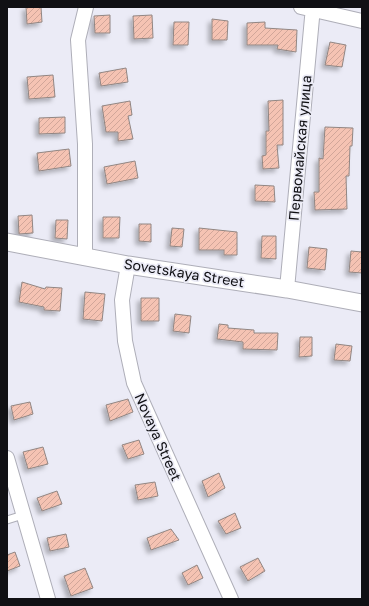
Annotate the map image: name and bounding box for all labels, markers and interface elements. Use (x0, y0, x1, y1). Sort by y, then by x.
street label: Первомайская улица (285, 74, 314, 221)
street label: Sovetskaya Street (123, 255, 245, 290)
street label: Novaya Street (132, 390, 185, 483)

